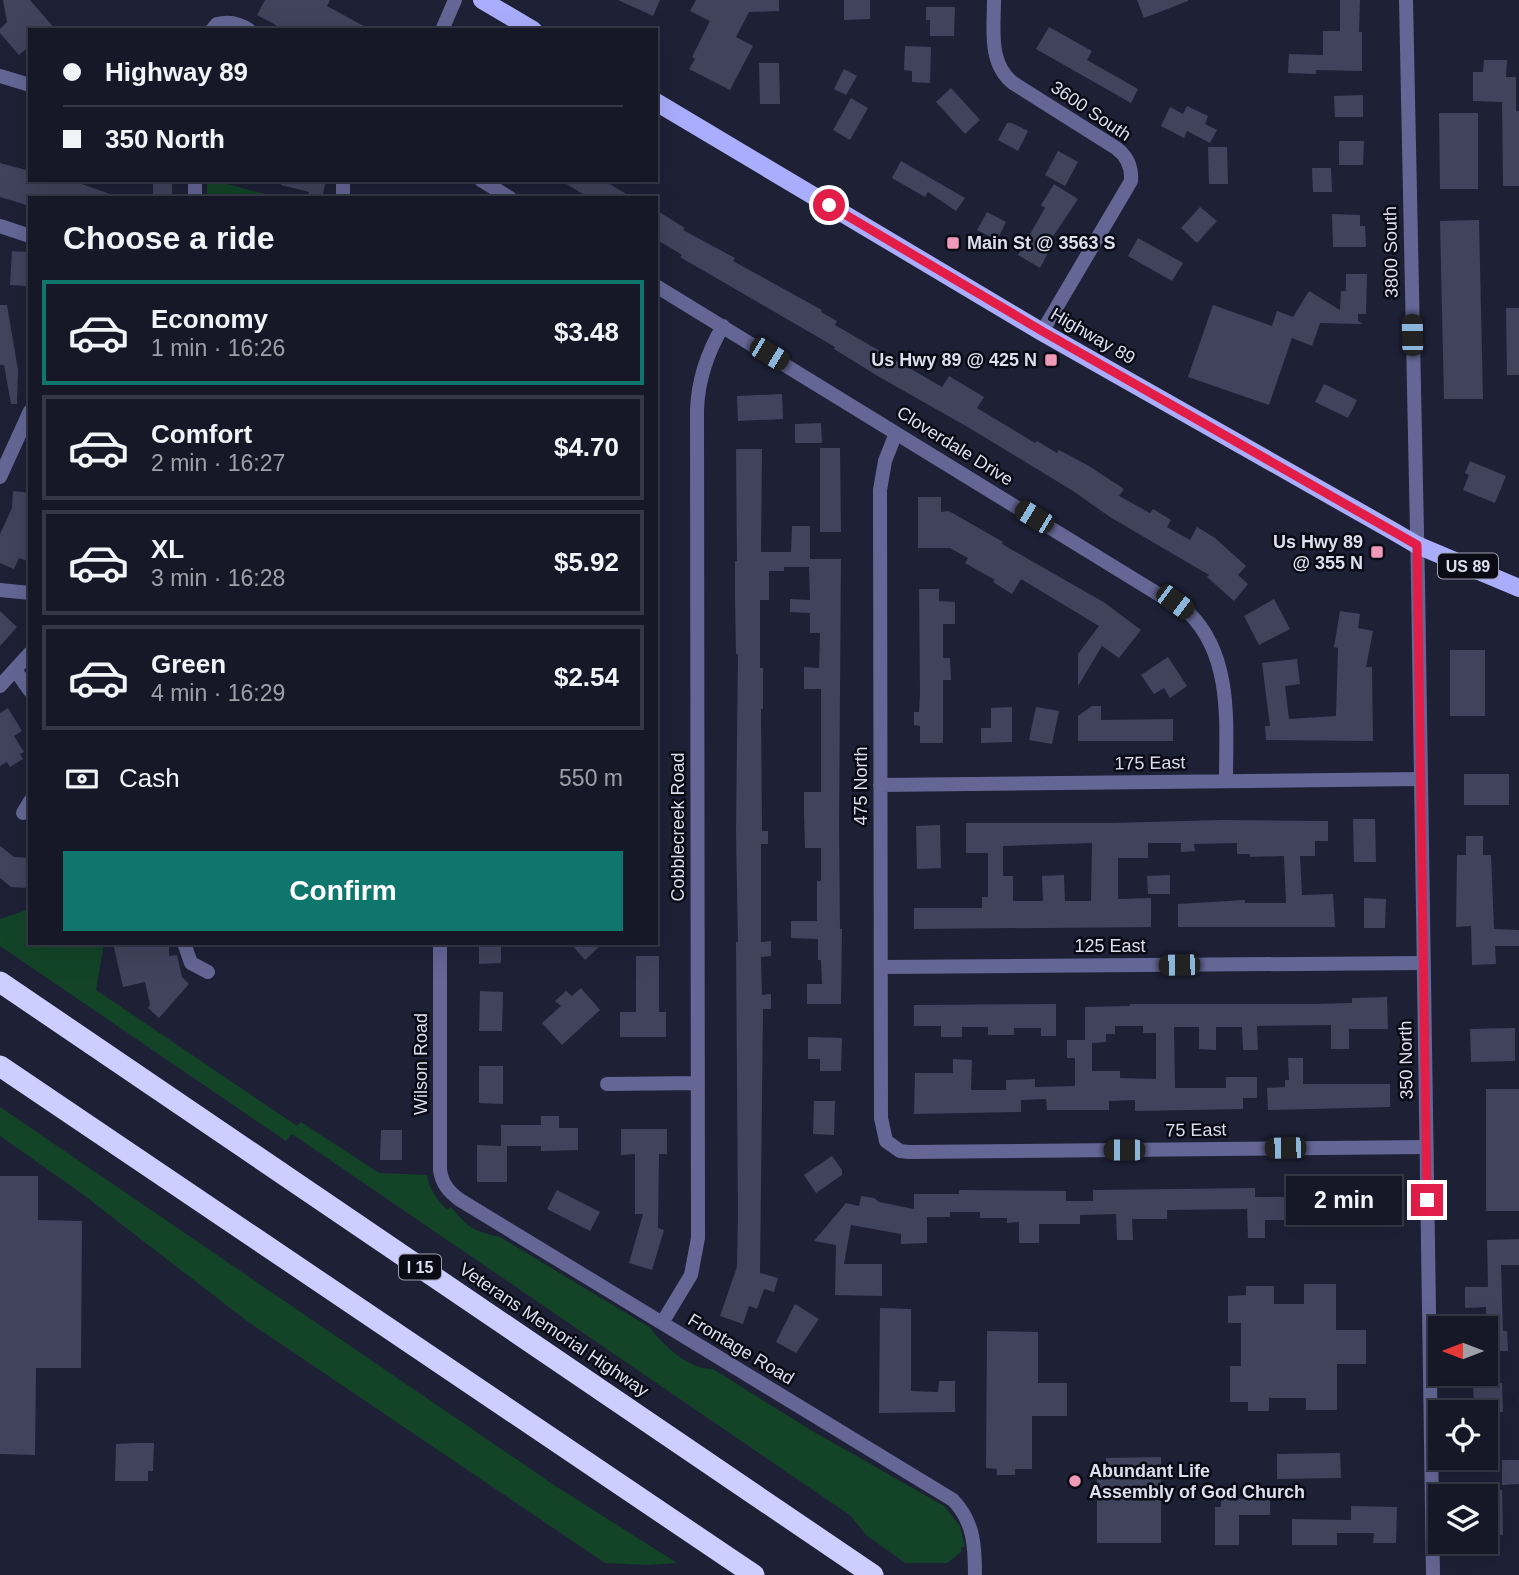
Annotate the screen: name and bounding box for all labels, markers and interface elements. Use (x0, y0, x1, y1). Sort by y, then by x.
text: Highway 89 (105, 57, 248, 87)
street label: 3600 South (1047, 77, 1135, 145)
text: 350 North (105, 124, 225, 154)
route start (813, 189, 845, 221)
street label: 3800 South (1380, 206, 1402, 298)
text: Choose a ride (63, 220, 275, 256)
place label: Main St @ 3563 S (967, 233, 1116, 253)
marker: Main St @ 3563 S (945, 235, 961, 251)
icon: car (67, 301, 130, 364)
text: Economy (151, 304, 268, 334)
street label: Highway 89 (1047, 304, 1139, 368)
car (1402, 314, 1423, 356)
text: $3.48 (554, 317, 619, 347)
car (746, 334, 793, 374)
text: 1 min · 16:26 (151, 335, 285, 361)
place label: Us Hwy 89 @ 425 N (871, 350, 1037, 370)
marker: Us Hwy 89 @ 425 N (1043, 352, 1059, 368)
street label: Cloverdale Drive (893, 402, 1017, 490)
icon: car (67, 416, 130, 479)
text: Comfort (151, 419, 252, 449)
text: $4.70 (554, 432, 619, 462)
text: 2 min · 16:27 (151, 450, 285, 476)
car (1011, 497, 1058, 537)
icon: car (67, 531, 130, 594)
place label: Us Hwy 89 @ 355 N (1273, 532, 1363, 573)
text: XL (151, 534, 184, 564)
marker: Us Hwy 89 @ 355 N (1369, 544, 1385, 560)
text: $5.92 (554, 547, 619, 577)
road number: US 89 (1438, 554, 1498, 579)
text: 3 min · 16:28 (151, 565, 285, 591)
car (1152, 581, 1199, 623)
icon: car (67, 646, 130, 709)
text: Green (151, 649, 226, 679)
text: $2.54 (554, 662, 619, 692)
text: 4 min · 16:29 (151, 680, 285, 706)
street label: 475 North (851, 746, 871, 826)
street label: Cobblecreek Road (668, 752, 688, 902)
street label: 175 East (1114, 752, 1186, 774)
icon: cash (63, 760, 101, 798)
text: Cash (119, 763, 180, 793)
text: 550 m (559, 765, 623, 791)
button: Confirm (63, 851, 623, 931)
street label: 125 East (1074, 936, 1146, 956)
car (1158, 954, 1201, 976)
street label: Wilson Road (411, 1013, 431, 1115)
street label: 350 North (1395, 1020, 1417, 1100)
street label: 75 East (1165, 1119, 1227, 1141)
car (1264, 1137, 1307, 1159)
car (1104, 1140, 1146, 1161)
callout: 2 min (1287, 1176, 1402, 1224)
route end (1411, 1184, 1443, 1216)
text: 2 min (1314, 1187, 1374, 1213)
road number: I 15 (399, 1254, 441, 1280)
street label: Veterans Memorial Highway (456, 1259, 652, 1401)
street label: Frontage Road (684, 1310, 798, 1388)
north arrow (1428, 1316, 1498, 1386)
map controls (1428, 1316, 1498, 1554)
button: locate (1428, 1400, 1498, 1470)
place label: Abundant Life Assembly of God Church (1089, 1461, 1305, 1502)
marker: Abundant Life Assembly of God Church (1067, 1473, 1083, 1489)
button: layers (1428, 1484, 1498, 1554)

